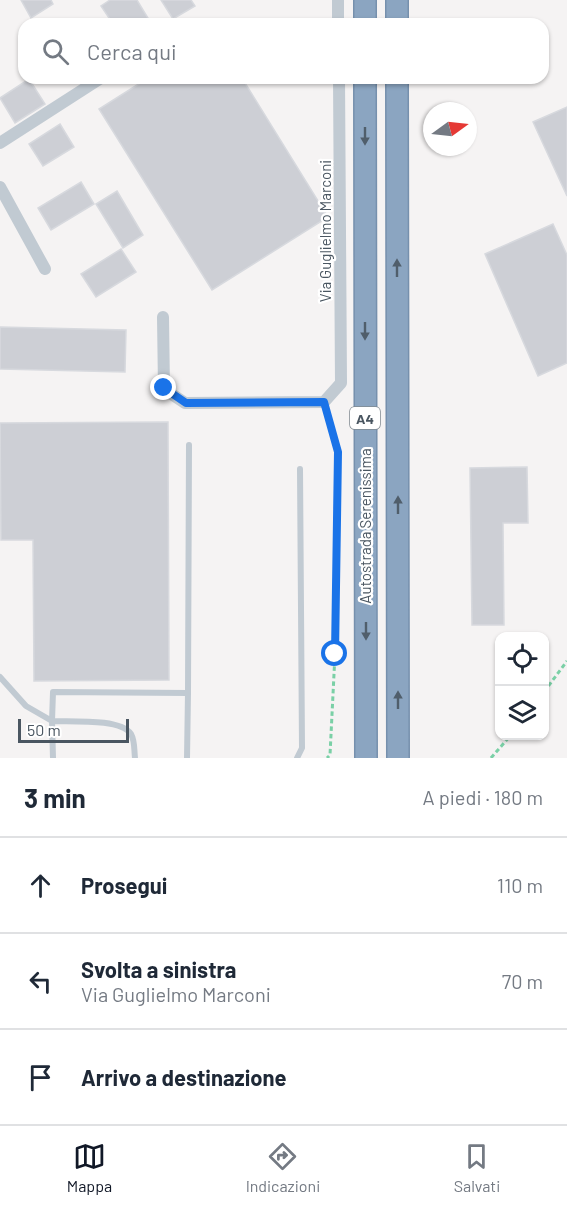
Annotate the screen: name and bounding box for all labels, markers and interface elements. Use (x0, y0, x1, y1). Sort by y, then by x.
search box (18, 18, 549, 84)
icon: search (39, 35, 72, 68)
text: Cerca qui (87, 38, 177, 64)
north arrow (423, 102, 477, 156)
one-way arrow (360, 127, 370, 146)
street label: Via Guglielmo Marconi (316, 160, 334, 302)
one-way arrow (392, 258, 402, 277)
one-way arrow (360, 322, 370, 341)
route end (150, 374, 176, 400)
road number: A4 (350, 407, 380, 429)
street label: Autostrada Serenissima (356, 448, 374, 604)
one-way arrow (393, 495, 403, 514)
one-way arrow (361, 622, 370, 641)
map controls (495, 632, 549, 740)
button: locate (495, 632, 549, 686)
route start (321, 640, 347, 666)
button: layers (495, 686, 549, 740)
one-way arrow (393, 690, 403, 709)
scale bar (18, 716, 129, 744)
text: 50 m (27, 720, 61, 739)
text: 3 min (24, 782, 86, 813)
text: A piedi · 180 m (423, 785, 543, 809)
icon: ahead (24, 869, 57, 902)
text: Prosegui (81, 872, 167, 898)
text: 110 m (497, 873, 543, 897)
text: Svolta a sinistra (81, 956, 236, 982)
icon: left (24, 965, 57, 998)
text: 70 m (502, 969, 543, 993)
text: Via Guglielmo Marconi (81, 982, 271, 1006)
icon: arrive (24, 1061, 57, 1094)
text: Arrivo a destinazione (81, 1064, 287, 1090)
tab: Mappa (67, 1140, 112, 1195)
tab: Indicazioni (246, 1140, 320, 1195)
tab: Salvati (454, 1140, 500, 1195)

